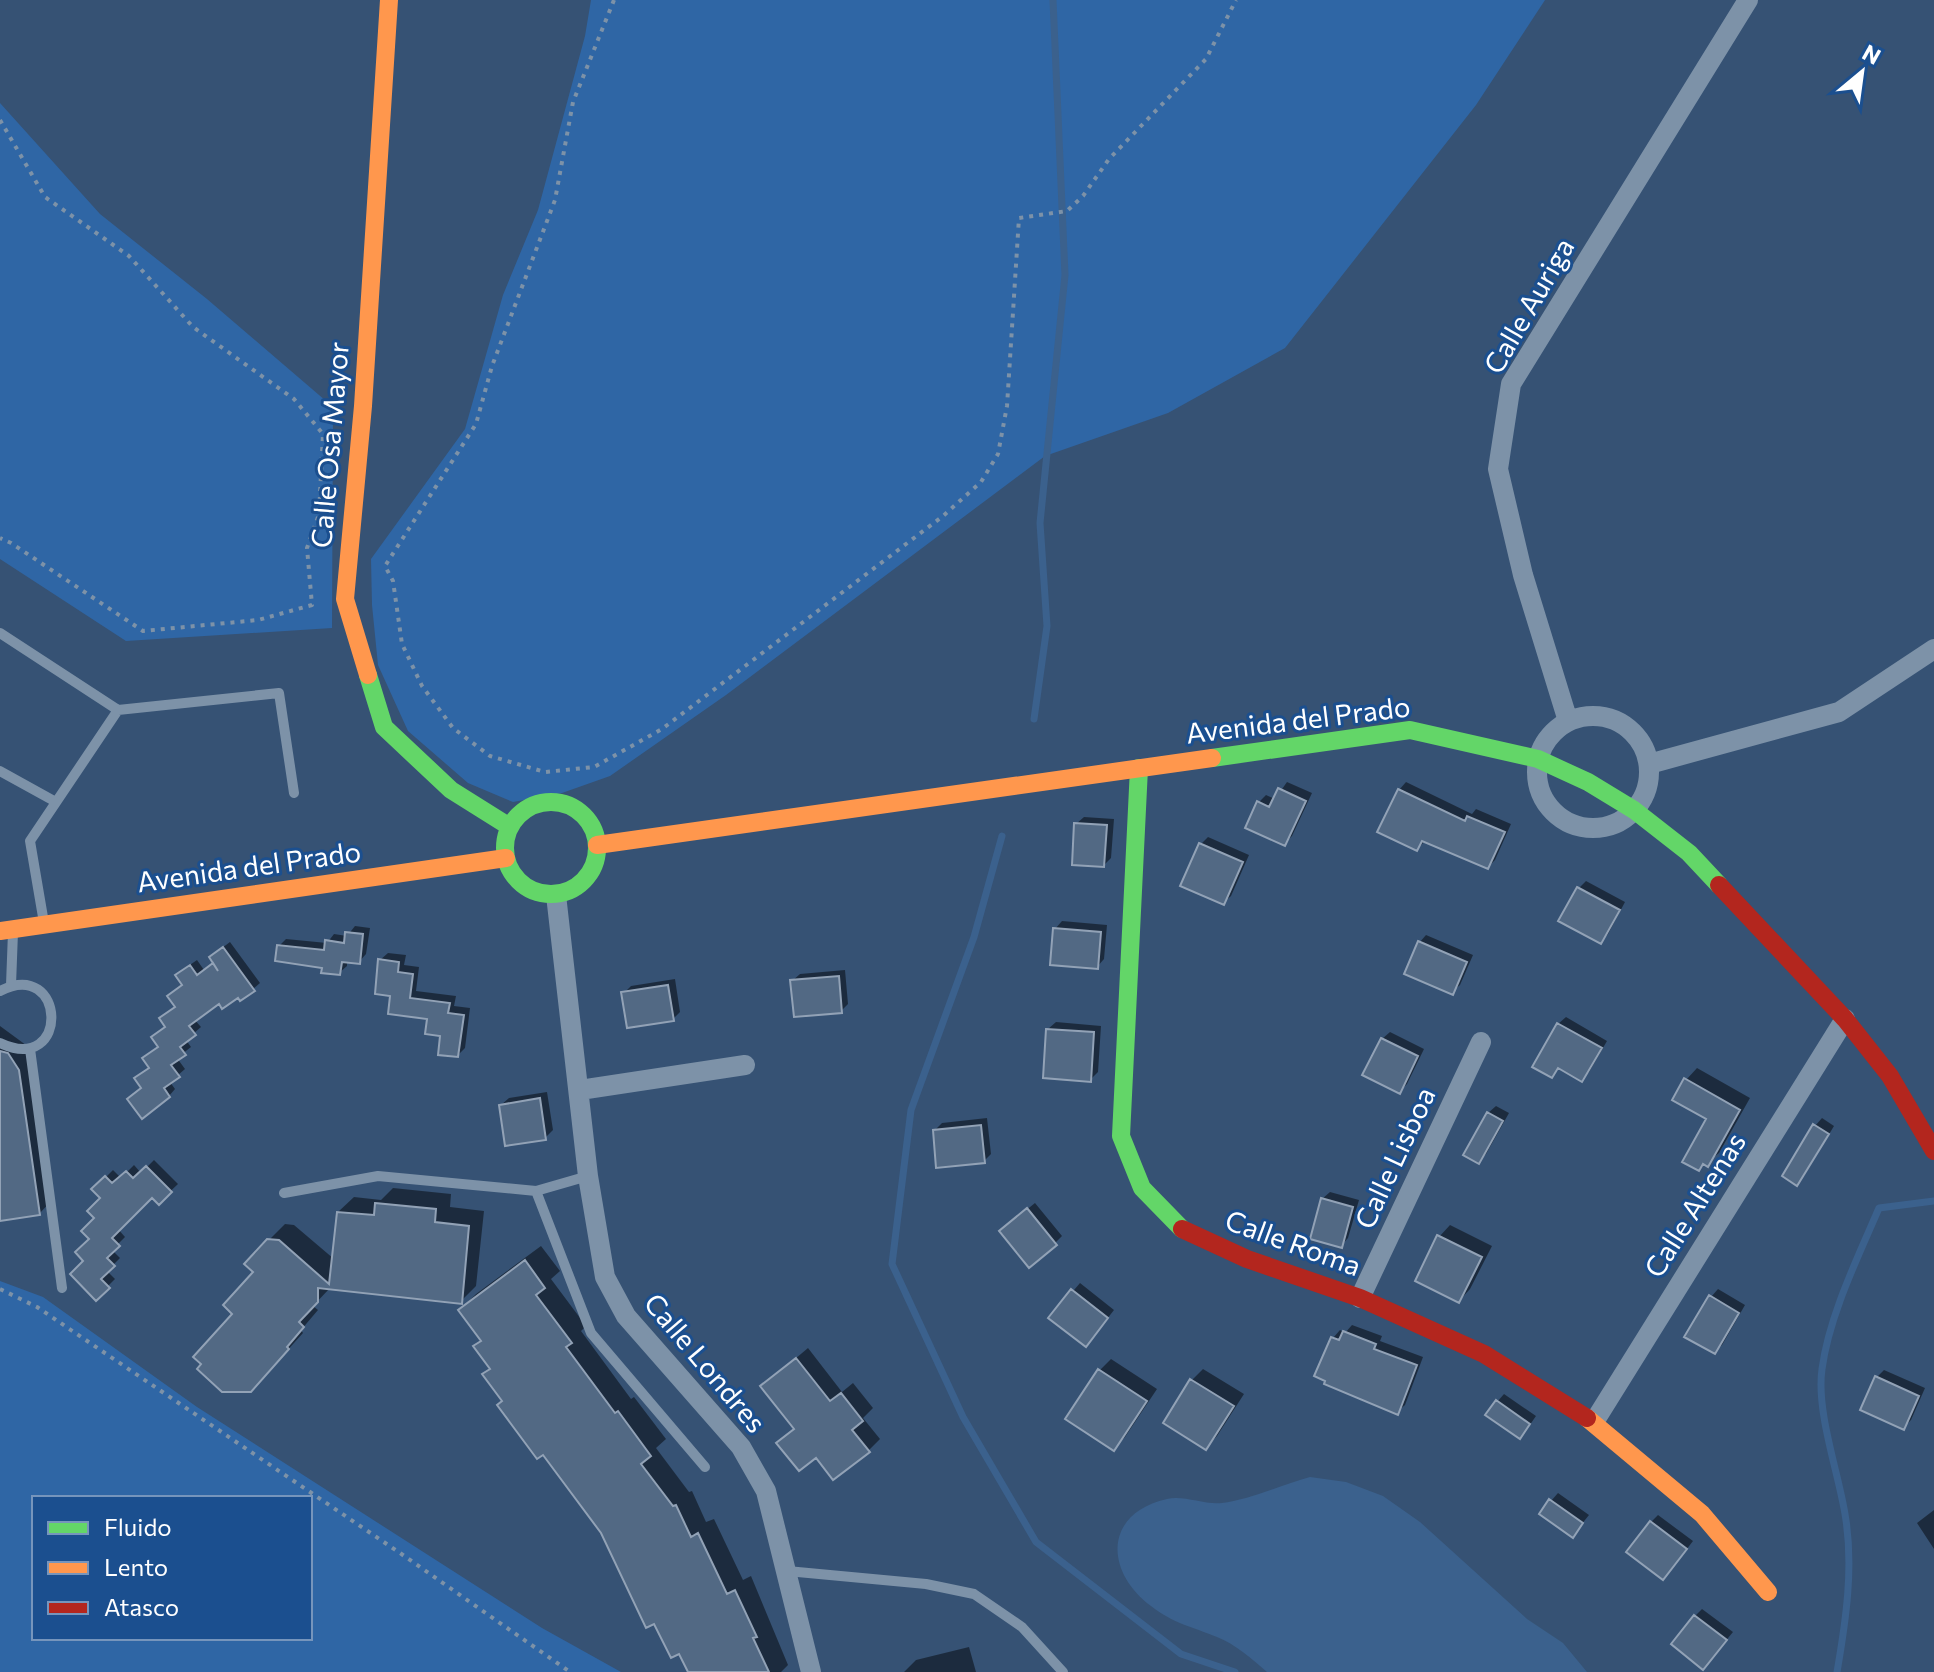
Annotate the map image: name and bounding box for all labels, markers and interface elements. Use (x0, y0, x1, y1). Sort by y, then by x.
north arrow (1822, 32, 1902, 112)
text: N (1858, 38, 1886, 70)
street label: Calle Auriga (1476, 232, 1581, 379)
street label: Calle Osa Mayor (303, 341, 355, 549)
street label: Avenida del Prado (1184, 688, 1412, 750)
street label: Avenida del Prado (135, 833, 363, 899)
street label: Calle Lisboa (1347, 1081, 1442, 1234)
street label: Calle Altenas (1636, 1126, 1752, 1283)
street label: Calle Roma (1221, 1202, 1366, 1282)
street label: Calle Londres (638, 1286, 774, 1439)
legend (32, 1496, 312, 1640)
text: Fluido (104, 1512, 172, 1541)
text: Lento (104, 1552, 168, 1581)
text: Atasco (104, 1592, 179, 1621)

